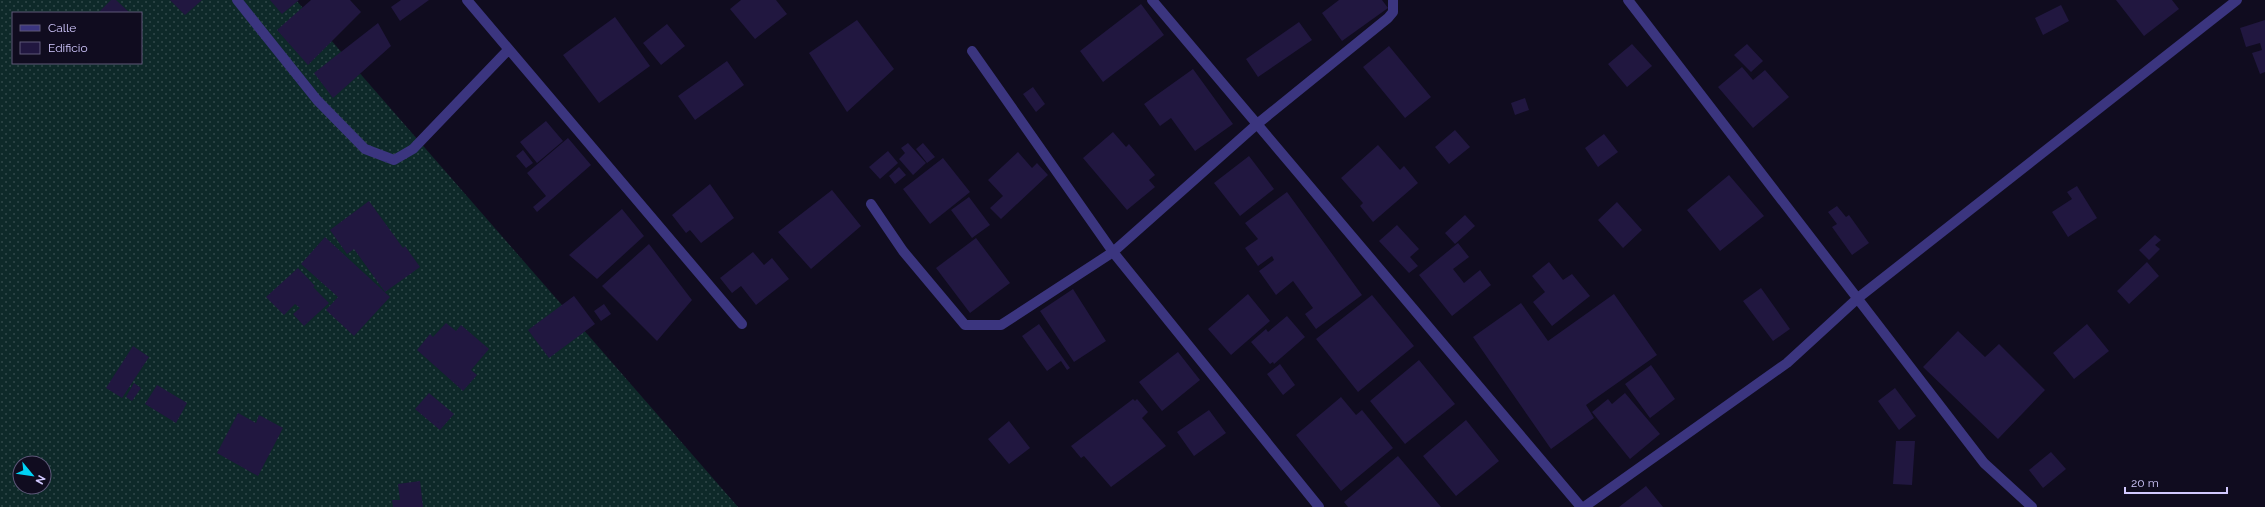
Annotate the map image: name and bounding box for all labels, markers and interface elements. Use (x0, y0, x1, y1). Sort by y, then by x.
legend (12, 12, 142, 64)
text: Calle (48, 21, 76, 35)
text: Edificio (48, 41, 88, 55)
north arrow (12, 455, 52, 495)
scale bar (2125, 469, 2227, 495)
text: N (33, 473, 48, 486)
text: 20 m (2131, 476, 2159, 490)

